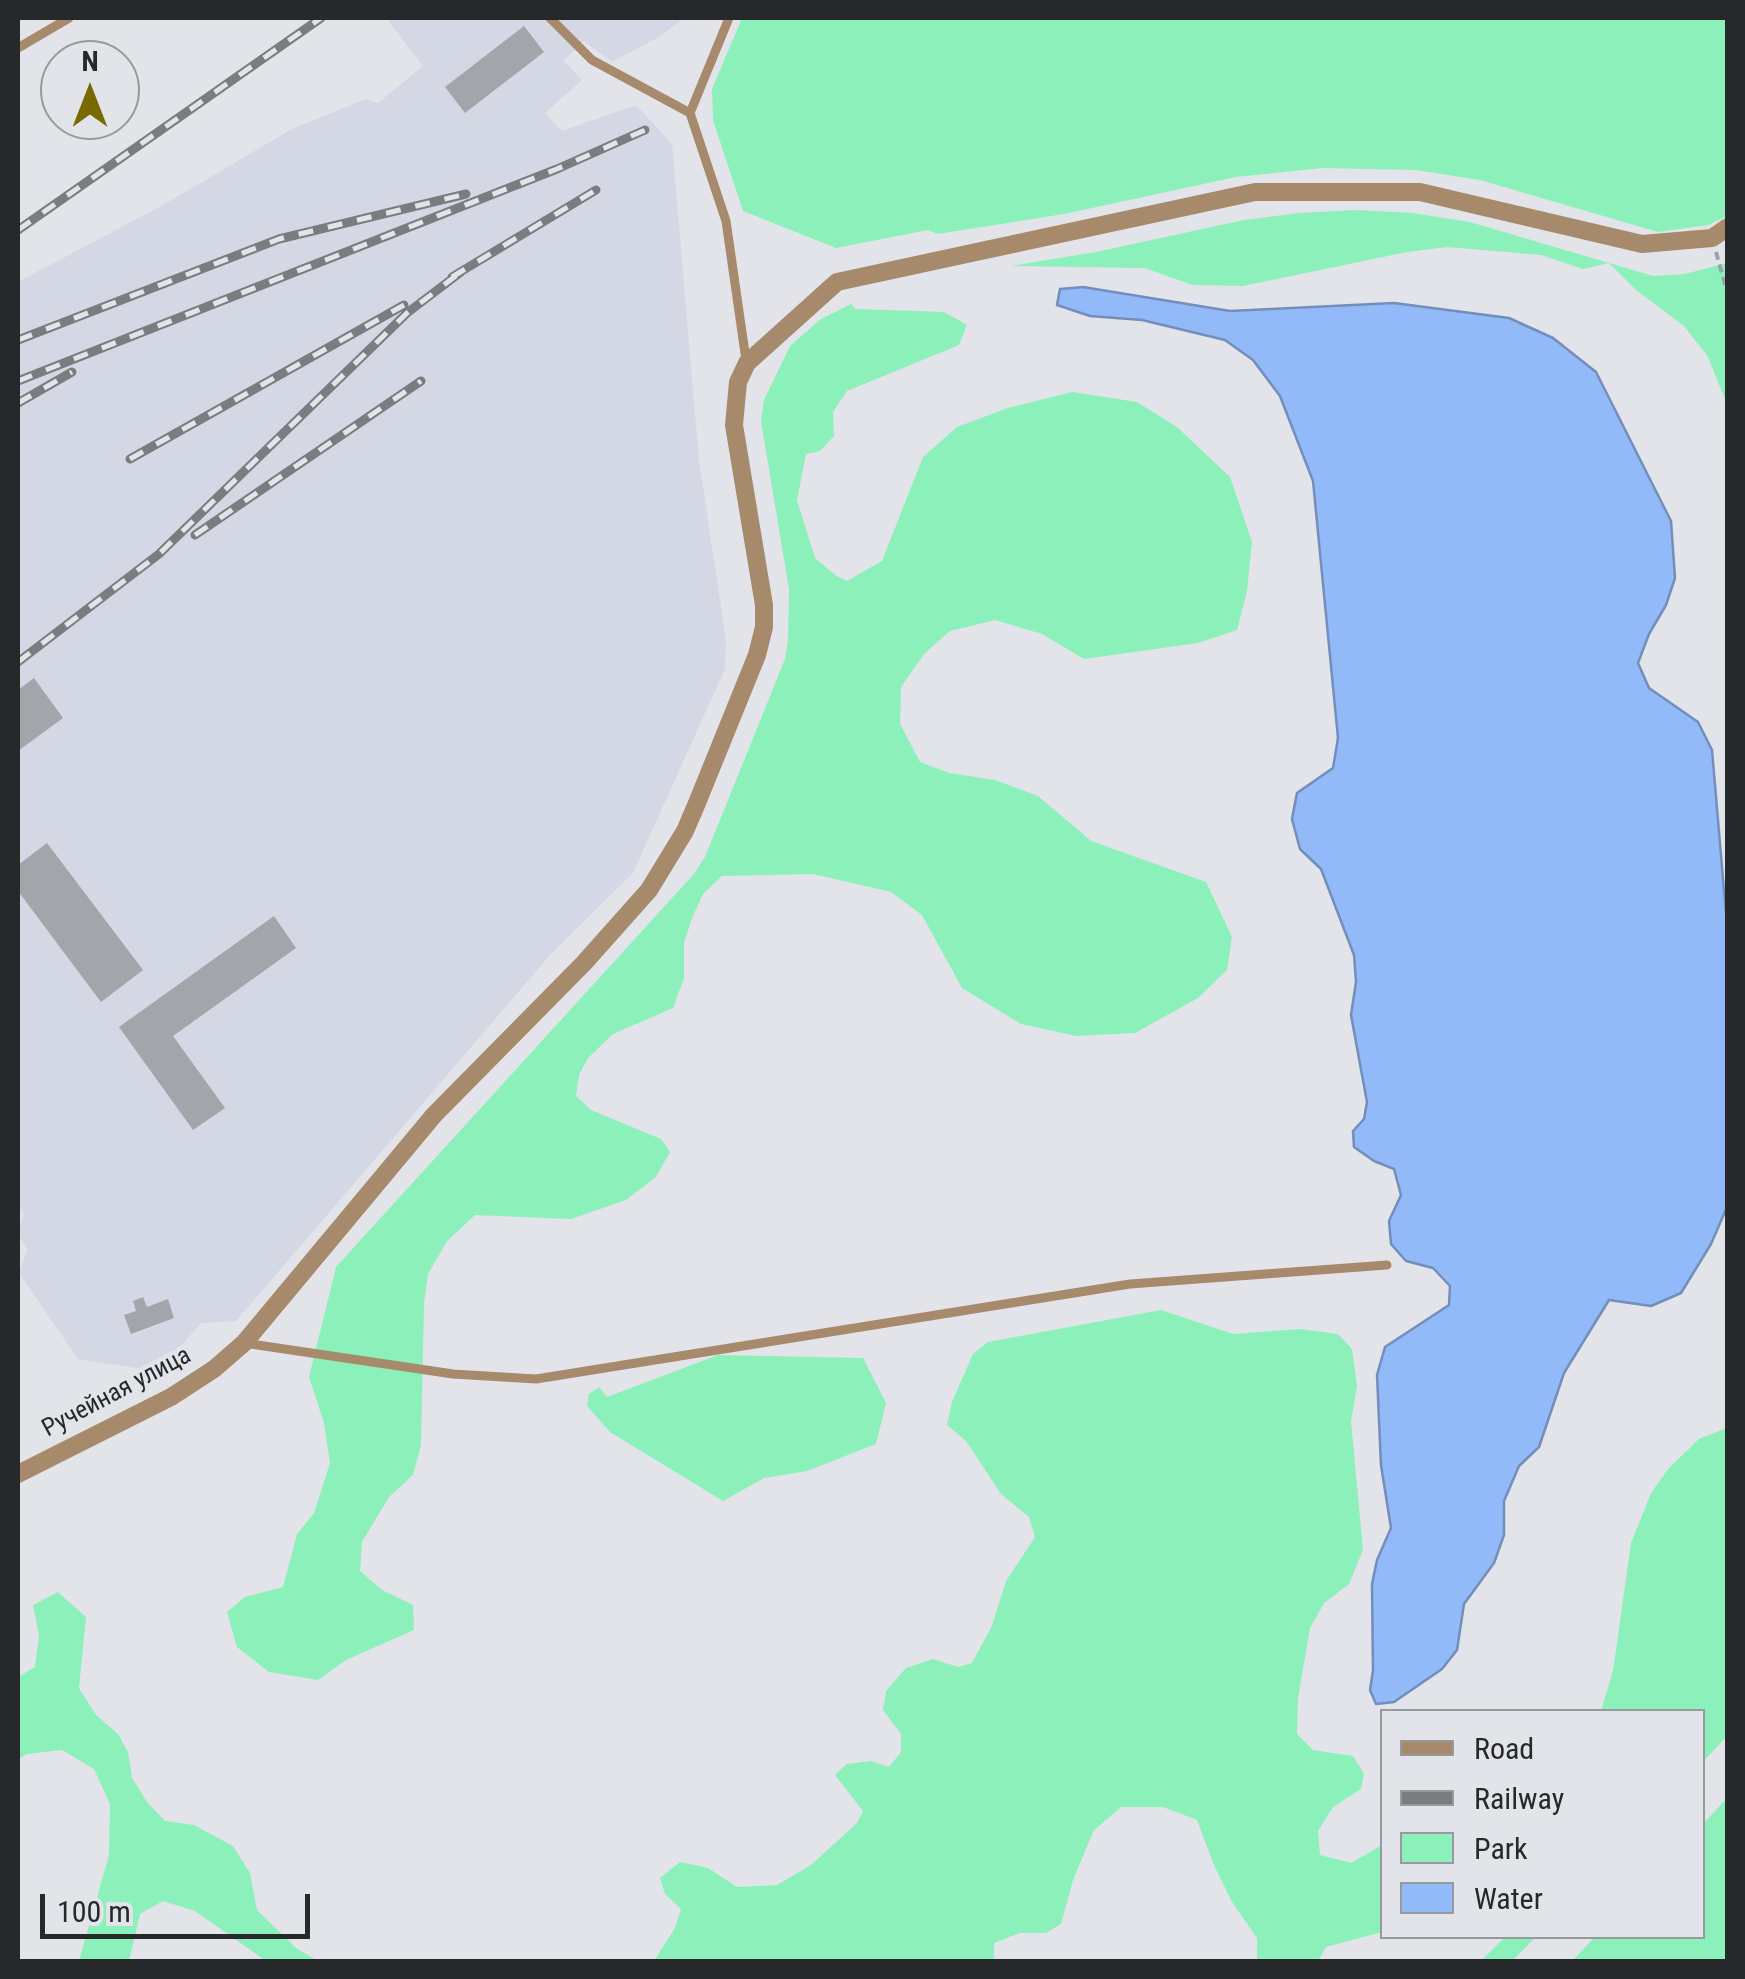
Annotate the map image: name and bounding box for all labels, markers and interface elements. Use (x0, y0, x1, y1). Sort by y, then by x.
north arrow (40, 40, 140, 140)
text: N (81, 45, 99, 78)
street label: Ручейная улица (38, 1341, 196, 1445)
legend (1380, 1709, 1705, 1939)
text: Road (1474, 1731, 1534, 1766)
text: Railway (1474, 1781, 1564, 1816)
text: Park (1474, 1831, 1528, 1866)
scale bar (45, 1874, 315, 1936)
text: Water (1474, 1881, 1543, 1916)
text: 100 m (57, 1894, 131, 1929)

